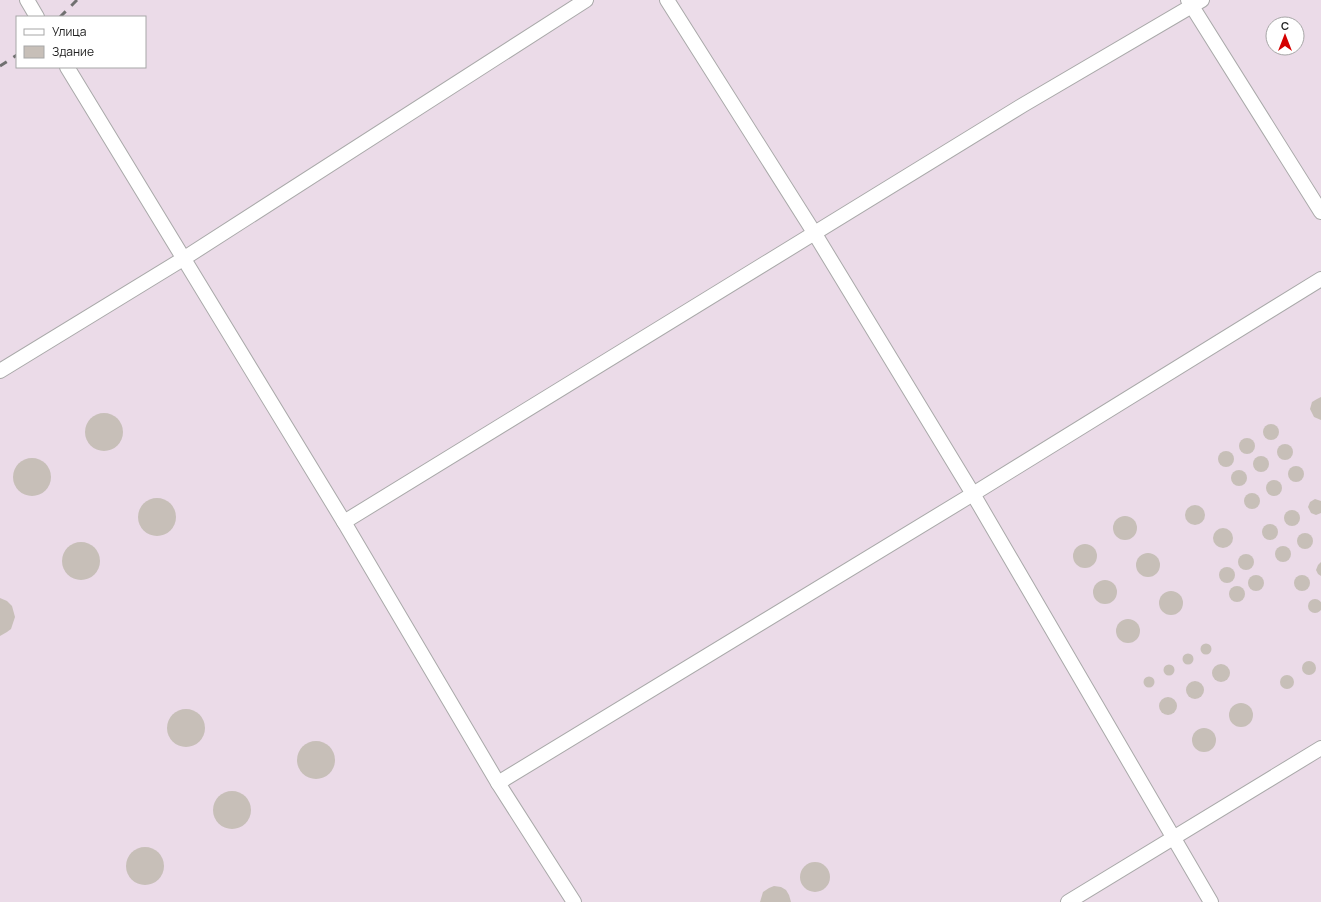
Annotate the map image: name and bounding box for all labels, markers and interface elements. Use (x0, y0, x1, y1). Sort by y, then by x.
legend (16, 16, 146, 68)
north arrow (1265, 16, 1305, 56)
text: С (1281, 18, 1289, 33)
text: Улица (52, 23, 86, 40)
text: Здание (52, 43, 94, 60)

